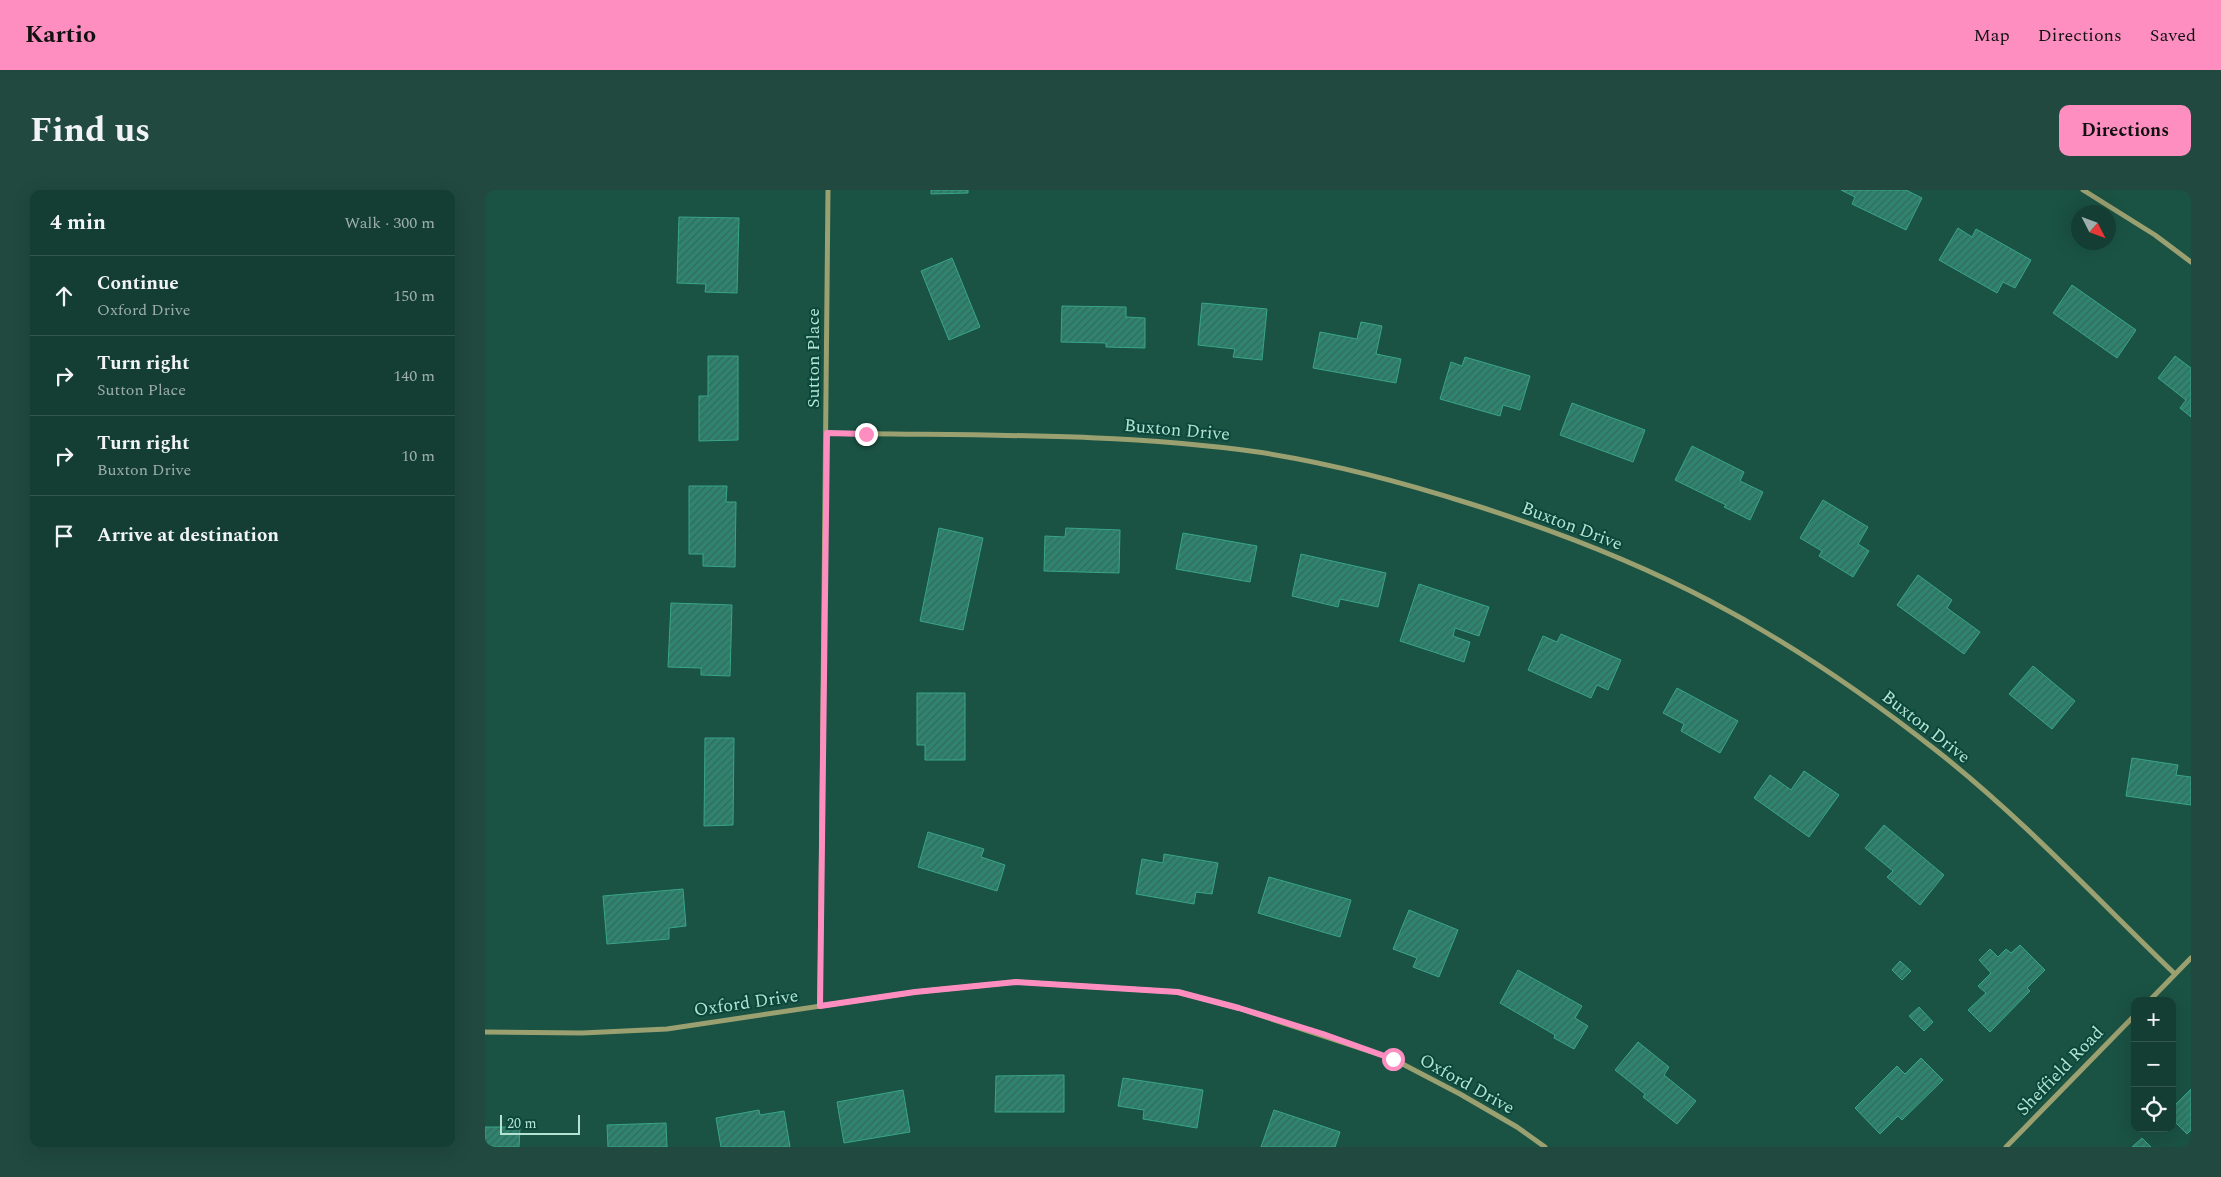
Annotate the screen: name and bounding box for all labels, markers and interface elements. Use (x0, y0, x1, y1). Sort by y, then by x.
text: Kartio (25, 17, 96, 53)
text: Map (1974, 22, 2010, 49)
text: Directions (2038, 22, 2122, 49)
text: Saved (2150, 22, 2196, 49)
text: Find us (30, 104, 150, 157)
button: Directions (2059, 105, 2191, 156)
north arrow (2071, 205, 2116, 250)
text: 4 min (50, 207, 106, 239)
text: Walk · 300 m (344, 211, 435, 235)
text: Continue (97, 269, 179, 298)
icon: ahead (50, 282, 78, 310)
text: 150 m (393, 284, 435, 308)
text: Oxford Drive (97, 298, 190, 322)
street label: Sutton Place (800, 308, 827, 408)
text: Turn right (97, 349, 190, 378)
icon: right (50, 362, 78, 390)
text: 140 m (393, 364, 435, 388)
text: Sutton Place (97, 378, 186, 402)
street label: Buxton Drive (1123, 412, 1231, 448)
route end (855, 423, 878, 446)
text: Turn right (97, 429, 190, 458)
icon: right (50, 442, 78, 470)
text: 10 m (401, 444, 435, 468)
text: Buxton Drive (97, 458, 191, 482)
street label: Buxton Drive (1518, 494, 1626, 558)
text: Arrive at destination (97, 521, 279, 550)
icon: arrive (50, 522, 78, 550)
street label: Buxton Drive (1876, 684, 1976, 770)
street label: Oxford Drive (692, 982, 800, 1024)
map controls (2131, 997, 2176, 1132)
button: + (2131, 997, 2176, 1042)
street label: Sheffield Road (2010, 1020, 2110, 1122)
button: − (2131, 1042, 2176, 1087)
street label: Oxford Drive (1414, 1047, 1520, 1121)
route start (1382, 1048, 1405, 1071)
button: locate (2131, 1087, 2176, 1132)
scale bar (500, 1112, 580, 1135)
text: 20 m (507, 1113, 537, 1134)

